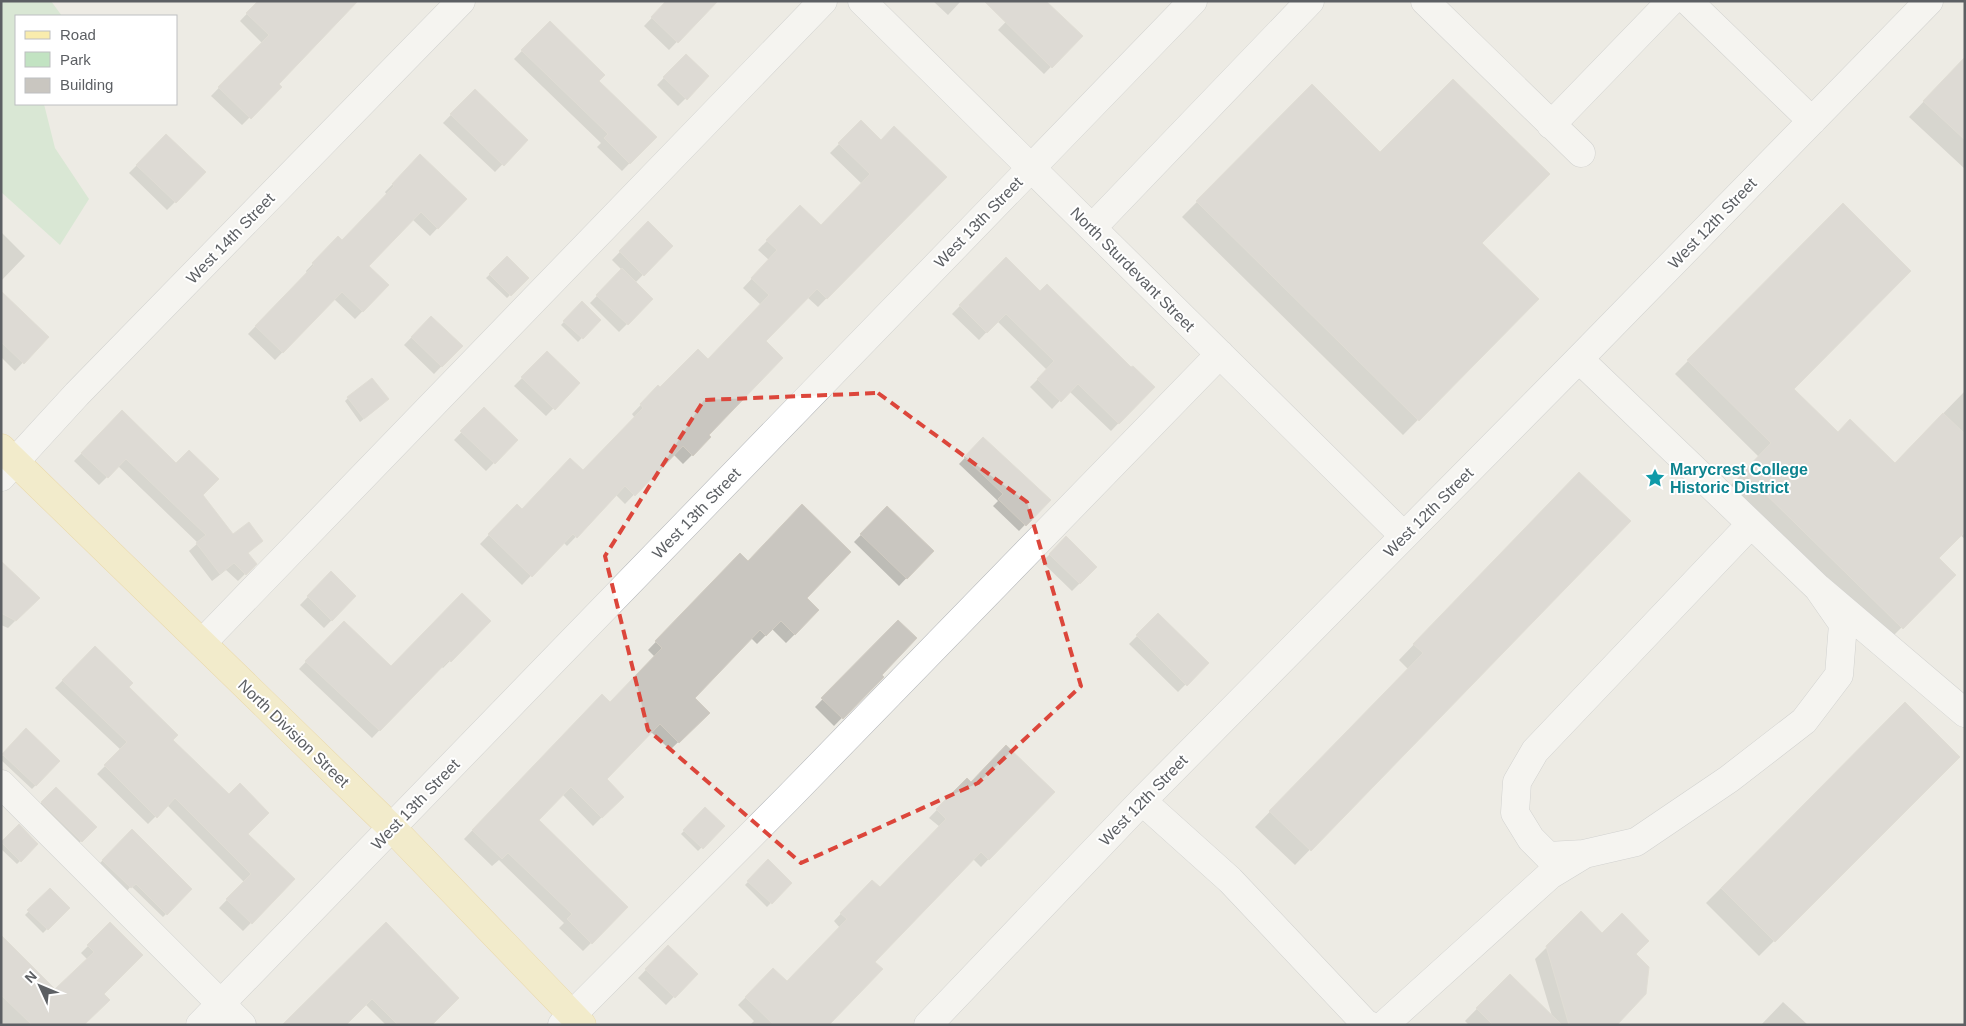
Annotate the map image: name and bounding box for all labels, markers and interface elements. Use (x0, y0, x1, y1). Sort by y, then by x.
legend (15, 15, 178, 105)
text: Road (60, 26, 96, 43)
text: Park (60, 51, 91, 68)
text: Building (60, 76, 113, 93)
street label: West 13th Street (931, 173, 1026, 271)
street label: West 12th Street (1665, 174, 1760, 272)
street label: West 14th Street (183, 189, 278, 287)
street label: North Sturdevant Street (1067, 204, 1198, 335)
place label: Marycrest College Historic District (1670, 461, 1808, 496)
street label: West 13th Street (649, 464, 744, 562)
street label: West 12th Street (1380, 464, 1477, 560)
place icon: Marycrest College Historic District (1644, 467, 1666, 489)
street label: North Division Street (235, 676, 353, 791)
street label: West 12th Street (1096, 751, 1191, 849)
street label: West 13th Street (368, 755, 463, 853)
north arrow (15, 961, 65, 1011)
text: N (21, 968, 40, 986)

